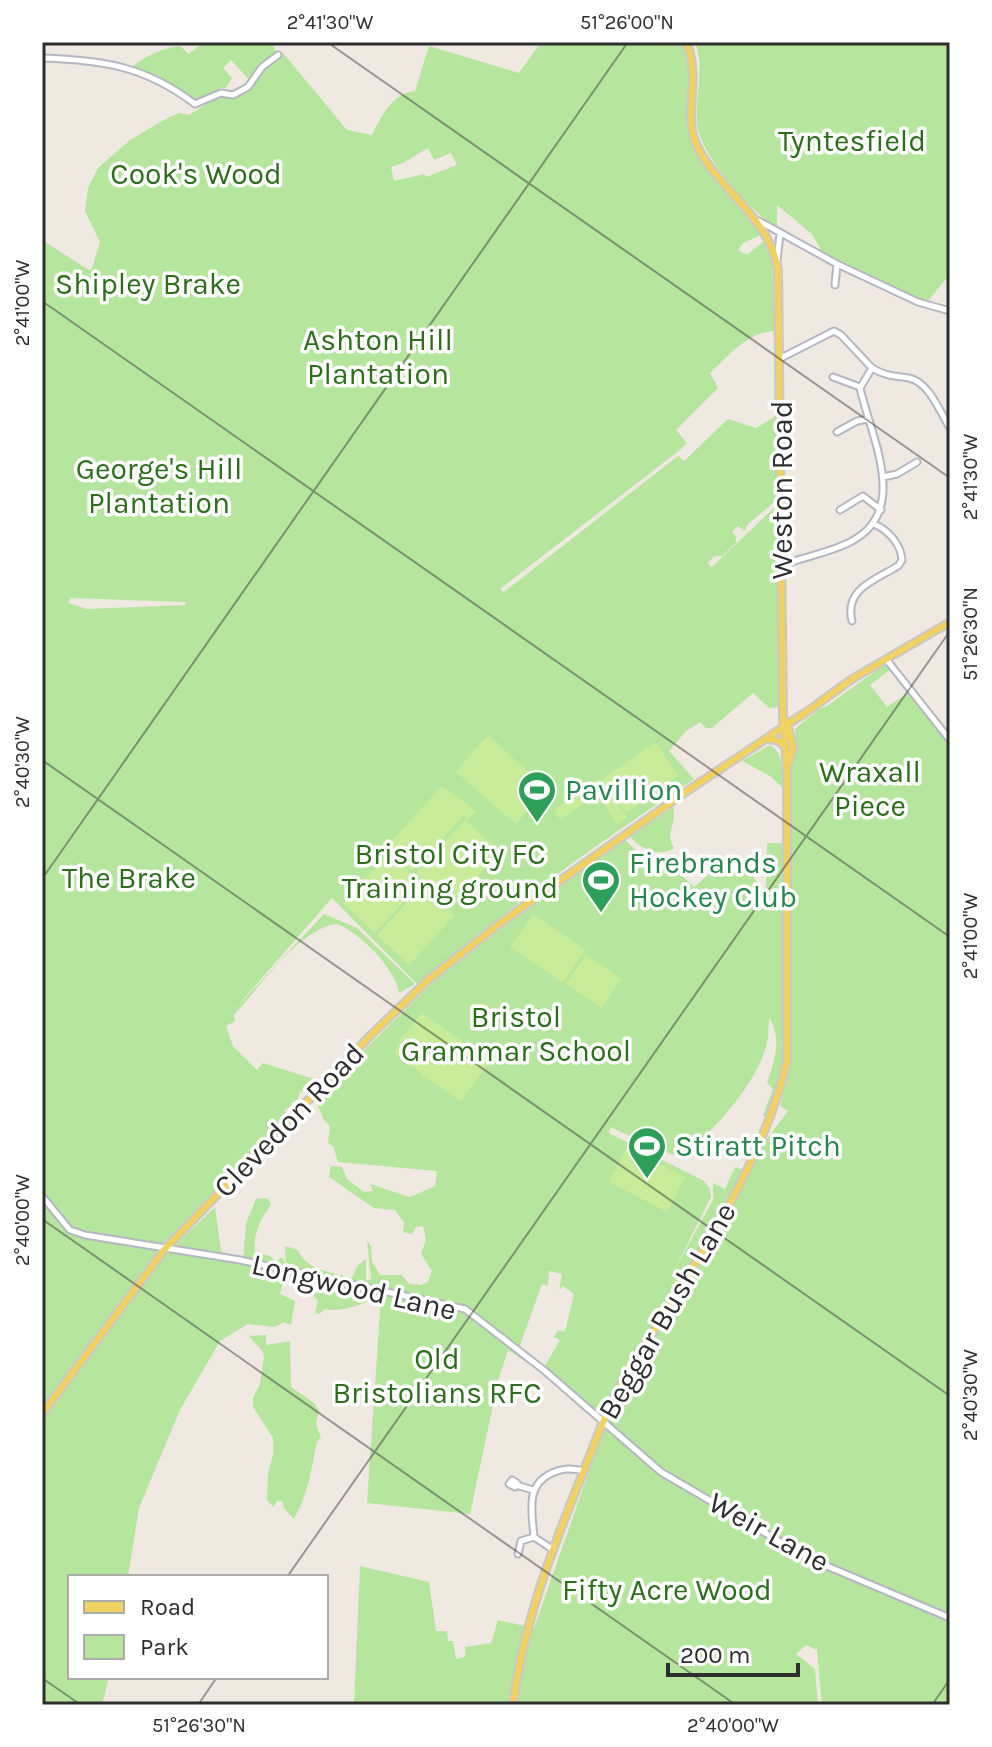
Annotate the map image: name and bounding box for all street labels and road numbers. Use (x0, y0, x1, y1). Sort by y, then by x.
street label: Weston Road (764, 401, 800, 580)
street label: Clevedon Road (206, 1035, 372, 1205)
street label: Beggar Bush Lane (590, 1196, 744, 1426)
street label: Longwood Lane (248, 1246, 460, 1328)
street label: Weir Lane (702, 1484, 836, 1580)

